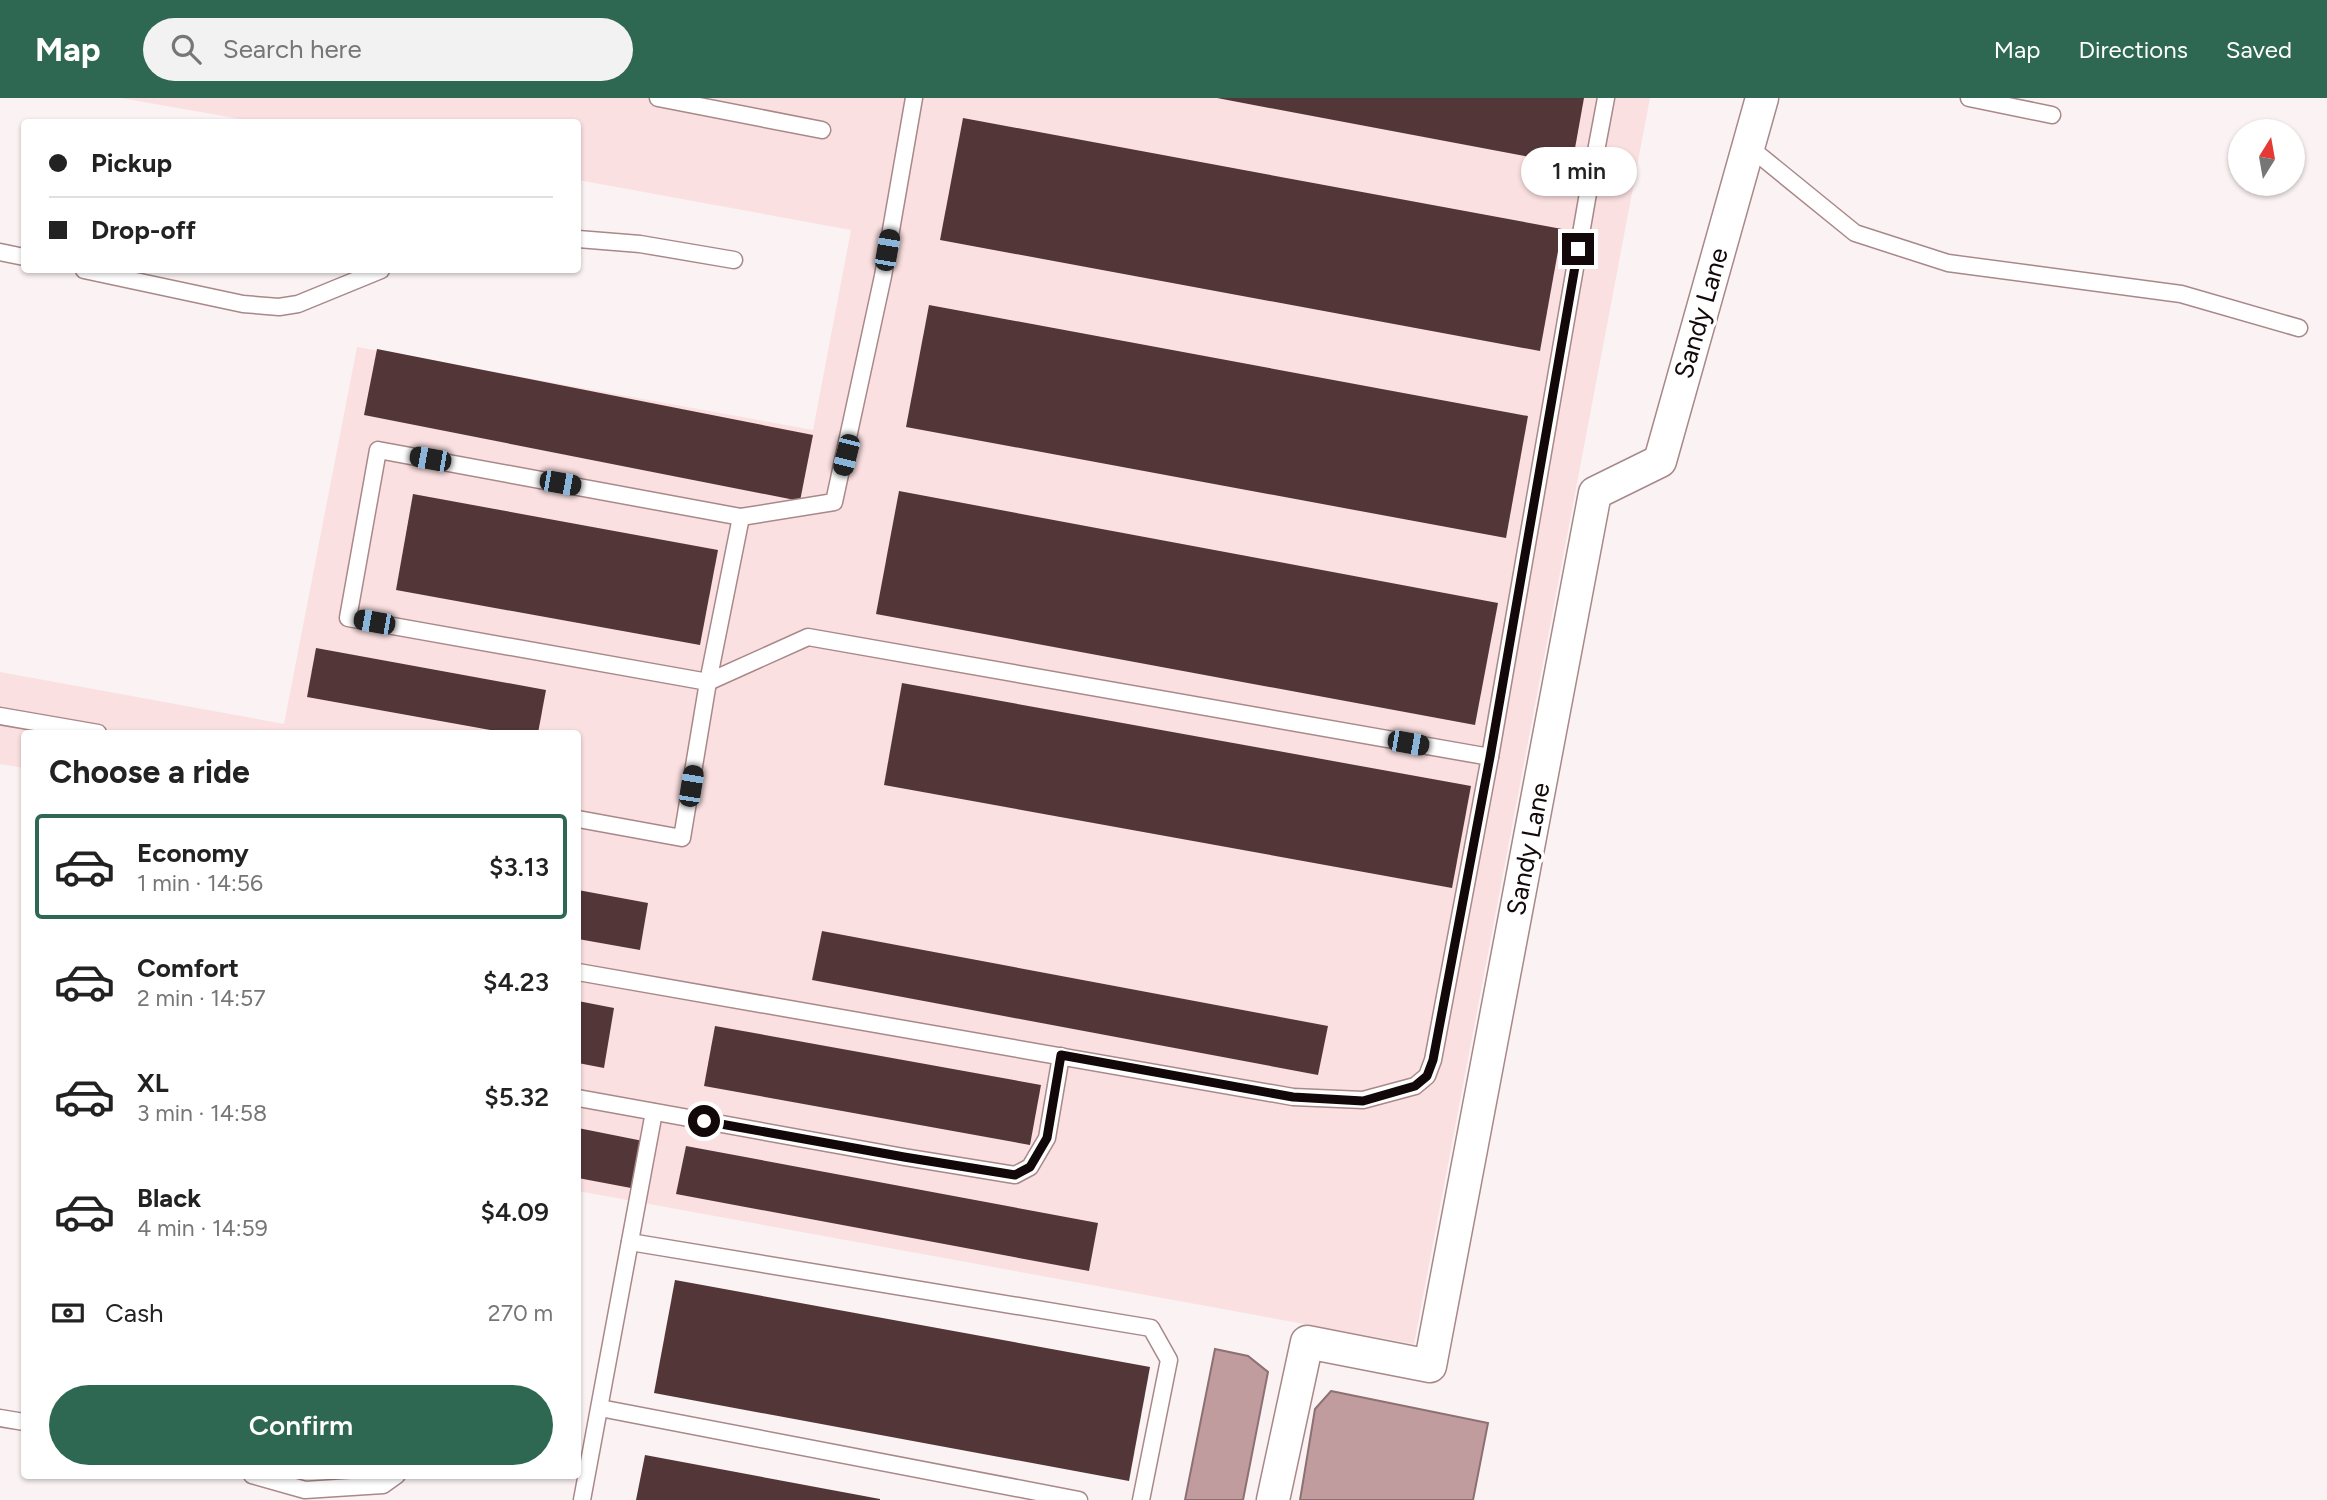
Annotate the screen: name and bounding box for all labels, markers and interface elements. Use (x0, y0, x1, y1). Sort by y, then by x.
search box (143, 18, 633, 81)
text: Map (35, 30, 101, 69)
icon: search (167, 30, 205, 68)
text: Search here (223, 33, 362, 65)
text: Map (1994, 35, 2040, 64)
text: Directions (2078, 35, 2188, 64)
text: Saved (2226, 35, 2292, 64)
north arrow (2228, 119, 2305, 196)
map controls (2228, 119, 2305, 196)
text: Pickup (91, 147, 172, 179)
callout: 1 min (1520, 148, 1636, 197)
text: 1 min (1552, 157, 1606, 185)
text: Drop-off (91, 214, 196, 246)
car (874, 227, 901, 273)
route end (1562, 233, 1594, 265)
street label: Sandy Lane (1667, 244, 1735, 382)
car (831, 432, 862, 478)
car (408, 445, 453, 473)
car (538, 469, 583, 497)
car (352, 608, 397, 636)
car (1386, 729, 1431, 757)
text: Choose a ride (49, 753, 250, 791)
car (678, 764, 705, 808)
street label: Sandy Lane (1499, 780, 1557, 918)
icon: car (53, 835, 116, 898)
text: Economy (137, 837, 249, 869)
text: $3.13 (489, 851, 549, 883)
text: 1 min · 14:56 (137, 869, 263, 897)
icon: car (53, 950, 116, 1013)
text: Comfort (137, 952, 239, 984)
text: $4.23 (483, 966, 549, 998)
text: 2 min · 14:57 (137, 984, 266, 1012)
icon: car (53, 1065, 116, 1128)
text: XL (137, 1067, 169, 1099)
text: $5.32 (484, 1081, 549, 1113)
text: 3 min · 14:58 (137, 1099, 267, 1127)
route start (688, 1105, 720, 1137)
icon: car (53, 1180, 116, 1243)
text: Black (137, 1182, 201, 1214)
text: $4.09 (480, 1196, 549, 1228)
text: 4 min · 14:59 (137, 1214, 268, 1242)
icon: cash (49, 1294, 87, 1332)
text: Cash (105, 1297, 164, 1329)
text: 270 m (488, 1299, 553, 1327)
button: Confirm (49, 1385, 553, 1465)

